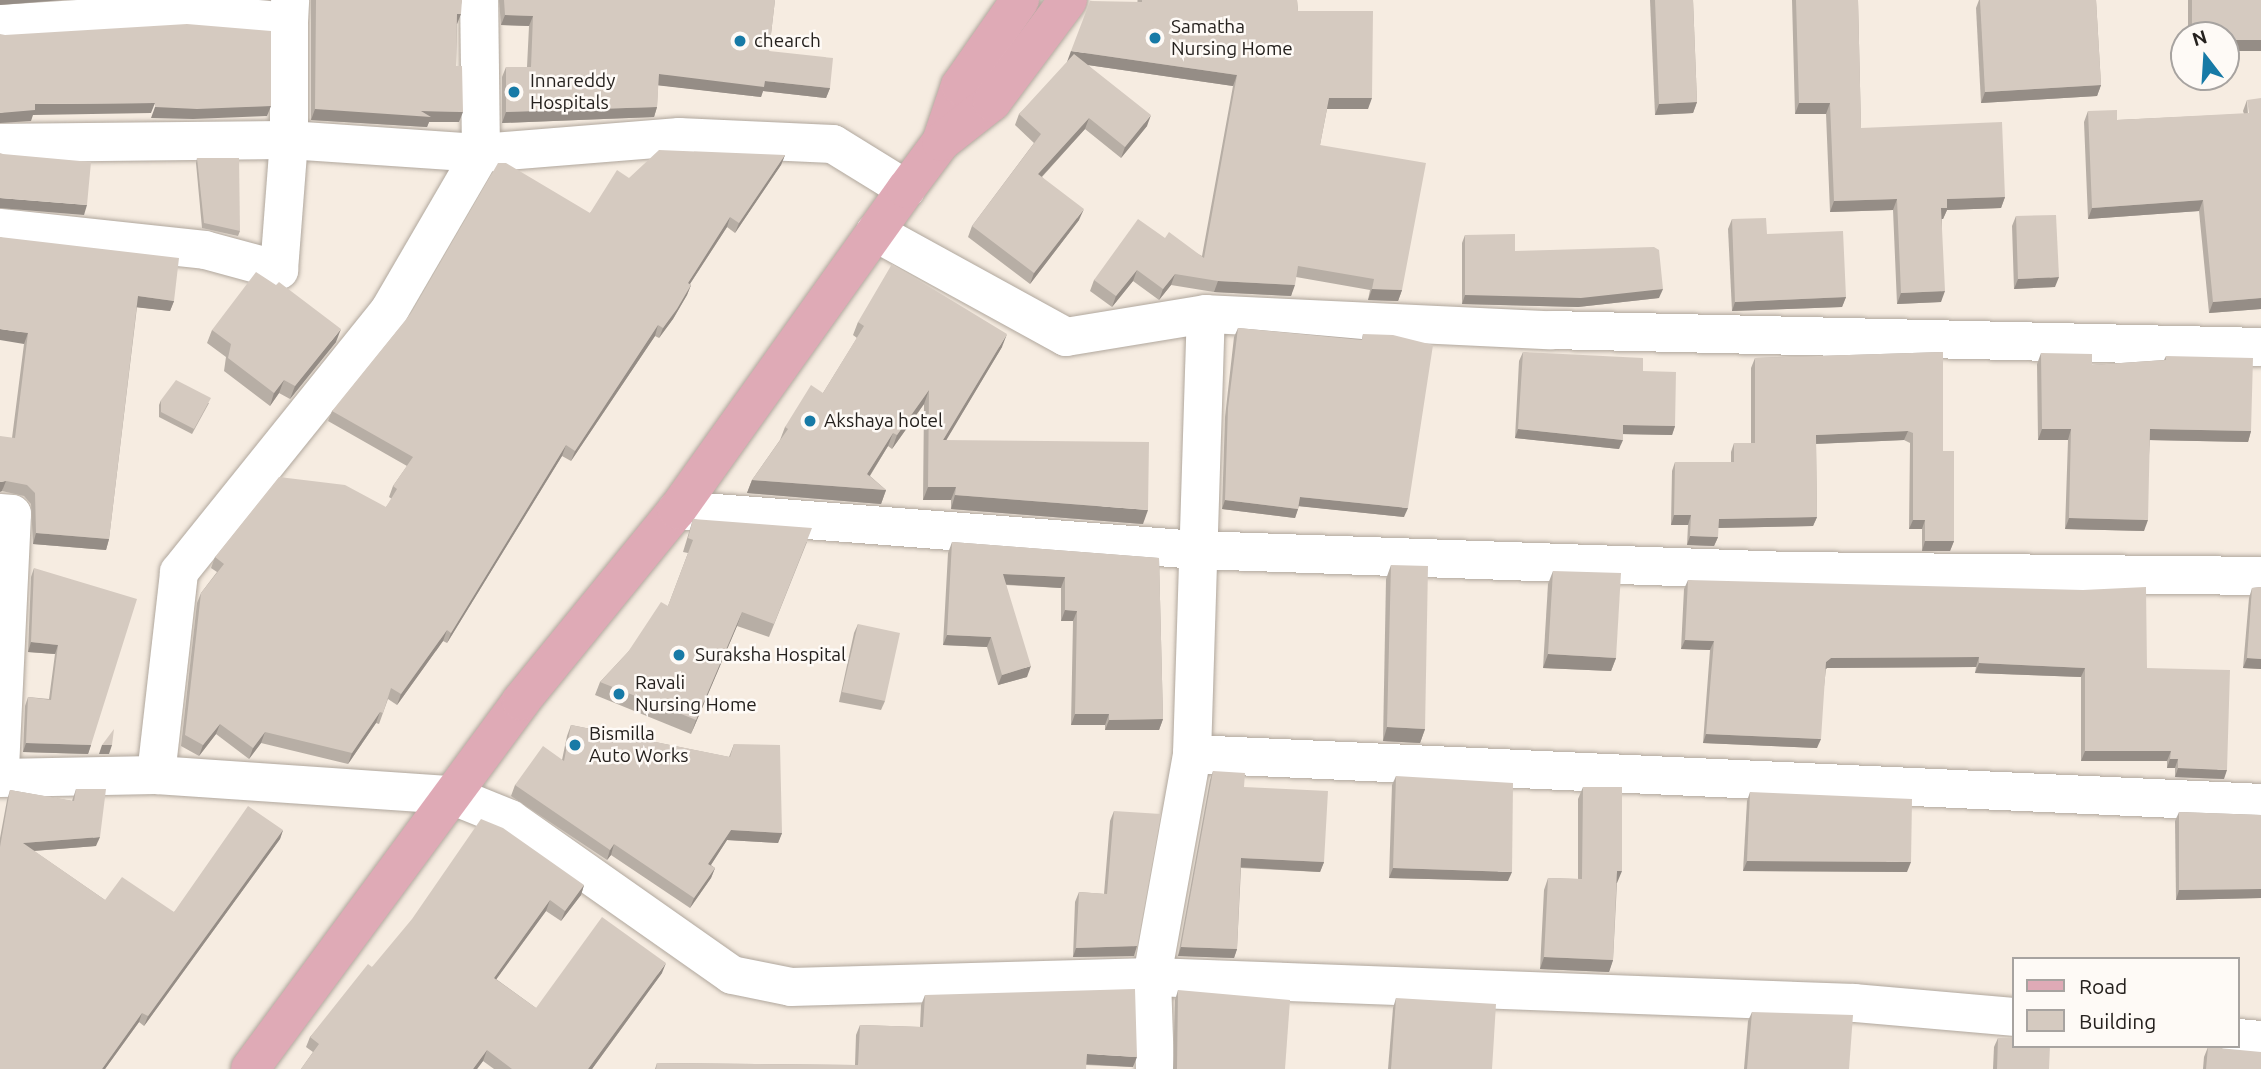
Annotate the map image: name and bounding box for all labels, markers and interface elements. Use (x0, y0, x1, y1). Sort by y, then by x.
place label: Samatha Nursing Home (1171, 16, 1293, 60)
north arrow (2170, 21, 2240, 91)
text: N (2189, 25, 2209, 50)
marker: Samatha Nursing Home (1145, 28, 1165, 48)
place label: chearch (754, 30, 821, 52)
marker: chearch (732, 33, 748, 49)
place label: Innareddy Hospitals (530, 70, 615, 114)
marker: Innareddy Hospitals (504, 82, 524, 102)
place label: Akshaya hotel (824, 410, 943, 432)
marker: Akshaya hotel (802, 413, 818, 429)
place label: Suraksha Hospital (695, 644, 846, 666)
marker: Suraksha Hospital (669, 645, 689, 665)
place label: Ravali Nursing Home (635, 672, 757, 716)
marker: Ravali Nursing Home (609, 684, 629, 704)
place label: Bismilla Auto Works (589, 723, 689, 767)
marker: Bismilla Auto Works (567, 737, 583, 753)
legend (2012, 957, 2240, 1048)
text: Road (2079, 974, 2127, 998)
text: Building (2079, 1009, 2156, 1033)

